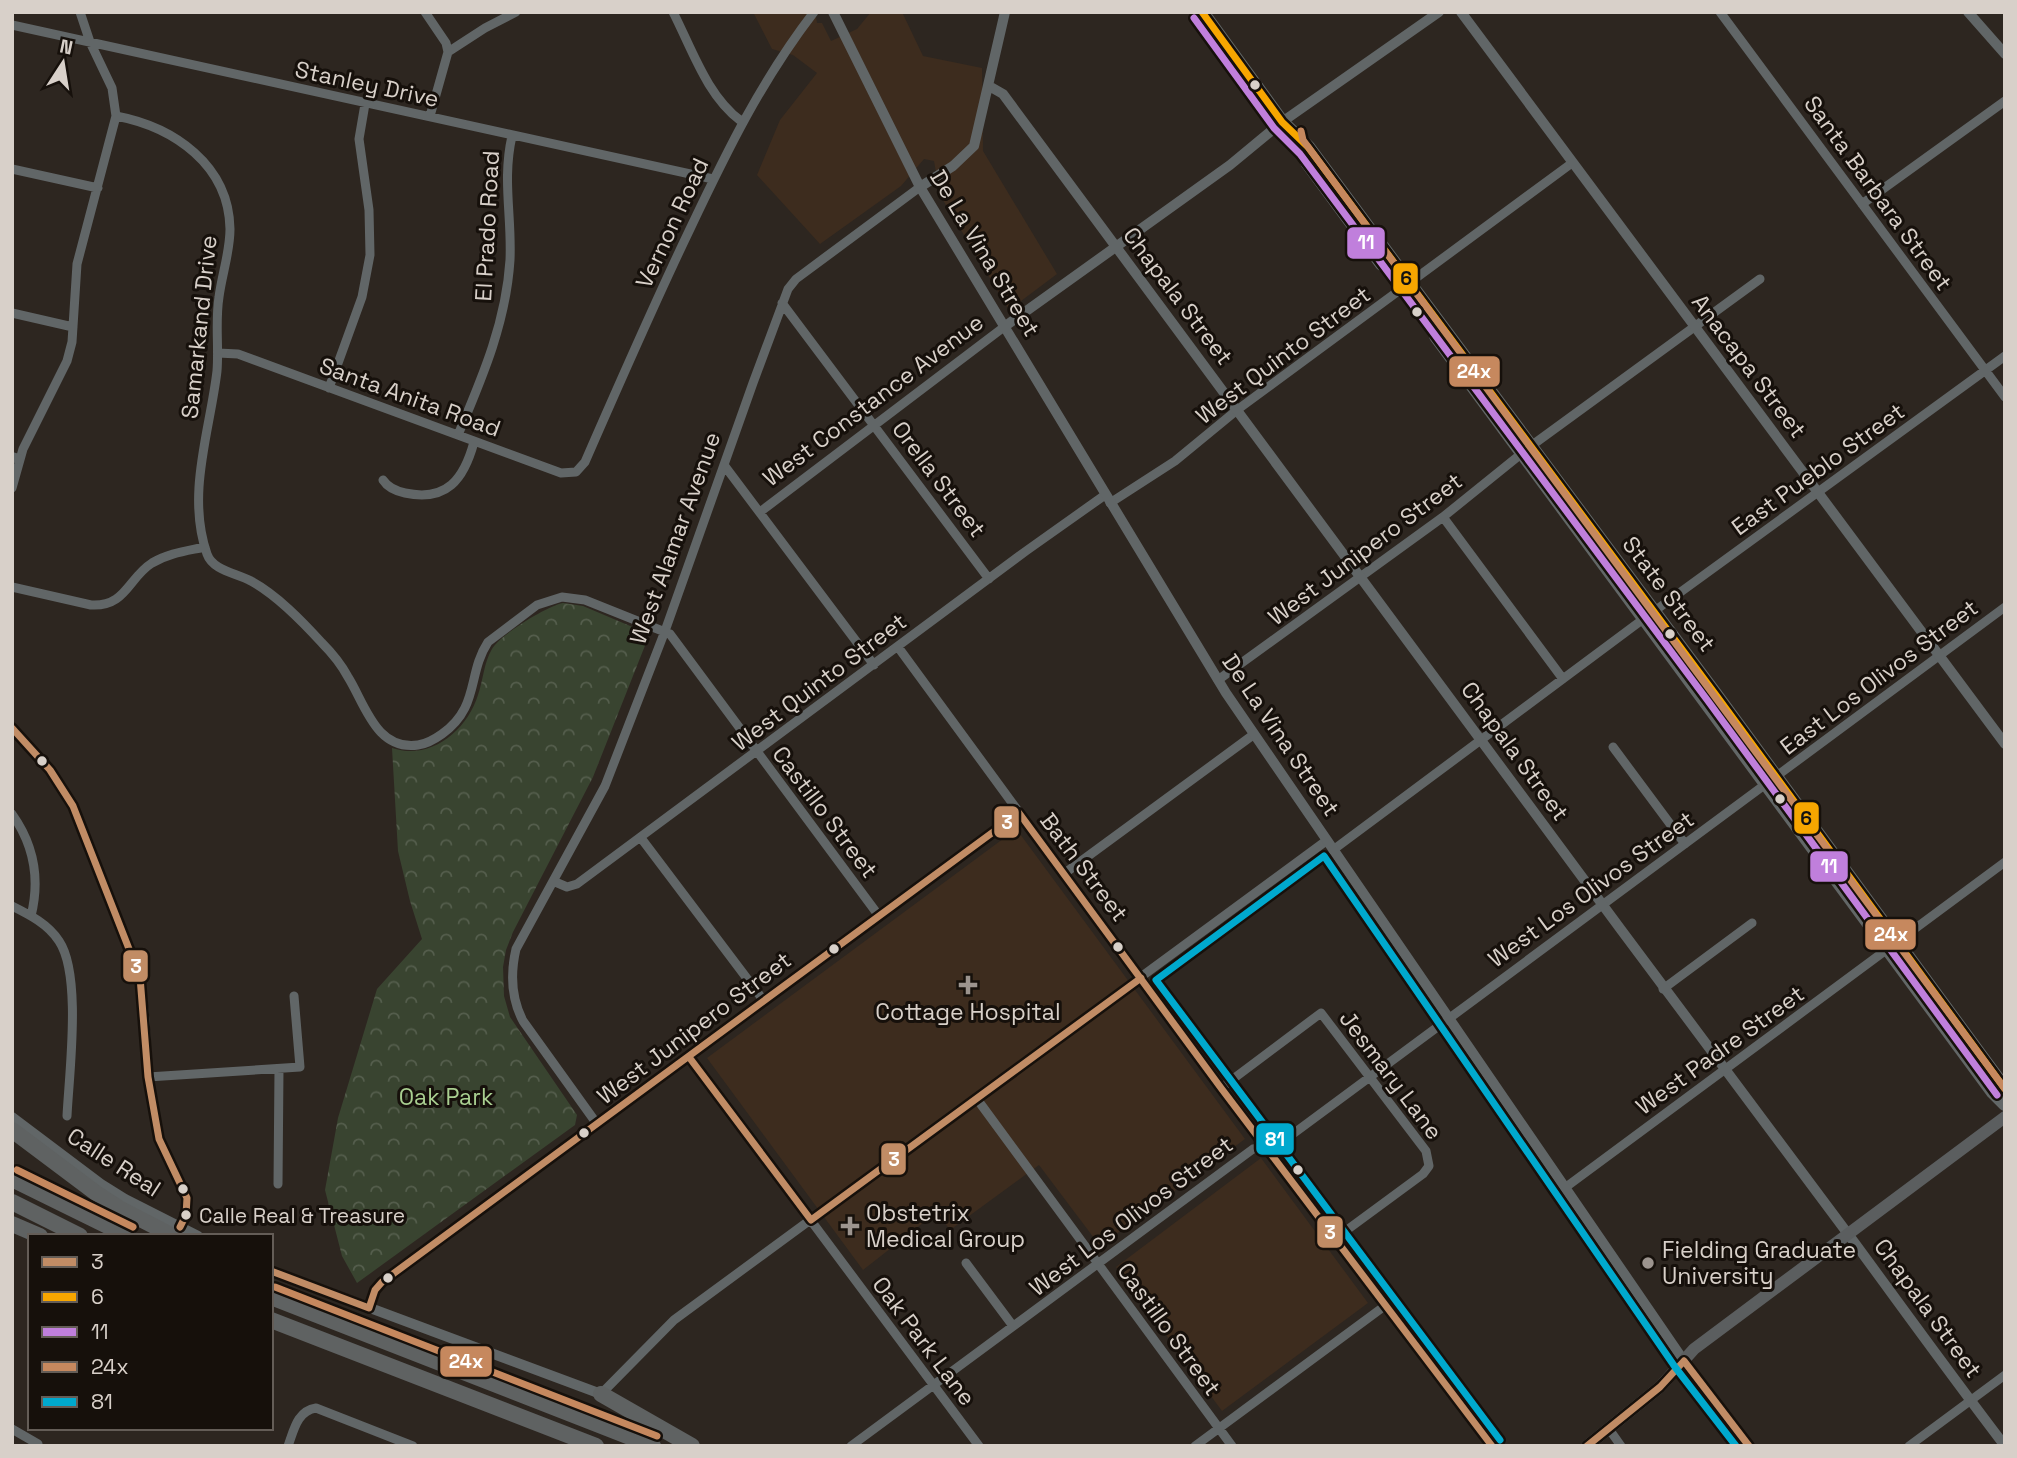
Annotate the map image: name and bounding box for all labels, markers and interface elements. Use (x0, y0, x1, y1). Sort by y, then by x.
north arrow (28, 28, 98, 98)
text: N (58, 33, 75, 60)
street label: Stanley Drive (292, 54, 442, 114)
unlabelled marker (1248, 78, 1262, 92)
street label: Santa Barbara Street (1797, 90, 1959, 296)
street label: El Prado Road (468, 150, 506, 302)
street label: Vernon Road (629, 153, 715, 293)
street label: De La Vina Street (923, 164, 1047, 342)
street label: Chapala Street (1116, 221, 1240, 371)
line badge: 11 (1346, 226, 1386, 260)
text: 11 (1357, 230, 1375, 255)
street label: Samarkand Drive (174, 234, 224, 420)
line badge: 6 (1392, 262, 1419, 295)
text: 6 (1400, 266, 1412, 291)
street label: West Quinto Street (1190, 279, 1376, 431)
street label: Anacapa Street (1685, 288, 1813, 444)
unlabelled marker (1410, 305, 1424, 319)
street label: West Constance Avenue (757, 307, 989, 493)
street label: Santa Anita Road (315, 350, 505, 444)
line badge: 24x (1448, 355, 1501, 388)
text: 24x (1457, 359, 1491, 384)
street label: East Pueblo Street (1726, 396, 1910, 542)
street label: Orella Street (886, 415, 992, 543)
street label: West Alamar Avenue (623, 428, 727, 648)
street label: West Junipero Street (1262, 466, 1468, 632)
street label: State Street (1616, 530, 1722, 658)
street label: East Los Olivos Street (1774, 593, 1984, 761)
street label: West Quinto Street (726, 606, 912, 758)
unlabelled marker (1663, 627, 1677, 641)
street label: De La Vina Street (1216, 648, 1346, 822)
street label: Chapala Street (1454, 675, 1576, 827)
street label: Castillo Street (766, 740, 884, 884)
unlabelled marker (35, 754, 49, 768)
unlabelled marker (1773, 792, 1787, 806)
line badge: 6 (1793, 801, 1820, 835)
street label: West Los Olivos Street (1482, 804, 1700, 974)
line badge: 3 (993, 805, 1020, 839)
text: 6 (1800, 806, 1812, 831)
street label: Bath Street (1033, 807, 1135, 927)
text: 3 (1001, 810, 1013, 835)
line badge: 11 (1809, 850, 1849, 883)
text: 11 (1820, 854, 1838, 879)
line badge: 24x (1864, 918, 1917, 951)
text: 24x (1874, 922, 1908, 947)
unlabelled marker (1111, 940, 1125, 954)
unlabelled marker (827, 942, 841, 956)
street label: West Junipero Street (591, 945, 797, 1111)
line badge: 3 (122, 949, 149, 983)
text: 3 (130, 954, 142, 979)
marker: Cottage Hospital (958, 975, 978, 995)
street label: West Padre Street (1630, 979, 1810, 1121)
place label: Cottage Hospital (875, 997, 1061, 1027)
street label: Jesmary Lane (1333, 1004, 1449, 1146)
park label: Oak Park (399, 1082, 493, 1112)
street label: Calle Real (61, 1121, 167, 1203)
line badge: 81 (1255, 1122, 1295, 1156)
unlabelled marker (577, 1126, 591, 1140)
text: 81 (1265, 1127, 1285, 1152)
street label: West Los Olivos Street (1023, 1130, 1239, 1302)
line badge: 3 (880, 1142, 907, 1176)
text: 3 (888, 1147, 900, 1172)
unlabelled marker (1291, 1163, 1305, 1177)
unlabelled marker (176, 1182, 190, 1196)
place label: Obstetrix Medical Group (866, 1198, 1025, 1254)
place label: Calle Real & Treasure (199, 1202, 405, 1229)
marker: Calle Real & Treasure (179, 1208, 193, 1222)
line badge: 3 (1316, 1215, 1344, 1249)
marker: Obstetrix Medical Group (840, 1216, 860, 1236)
text: 3 (1324, 1220, 1336, 1245)
street label: Chapala Street (1867, 1232, 1989, 1384)
legend (28, 1234, 273, 1430)
place label: Fielding Graduate University (1662, 1235, 1856, 1291)
text: 3 (91, 1248, 104, 1275)
marker: Fielding Graduate University (1640, 1255, 1656, 1271)
street label: Castillo Street (1111, 1256, 1227, 1402)
street label: Oak Park Lane (866, 1270, 982, 1412)
unlabelled marker (381, 1271, 395, 1285)
text: 6 (91, 1283, 104, 1310)
text: 11 (91, 1318, 109, 1345)
line badge: 24x (439, 1345, 493, 1378)
text: 24x (449, 1349, 483, 1374)
text: 24x (91, 1353, 129, 1380)
text: 81 (91, 1388, 113, 1415)

